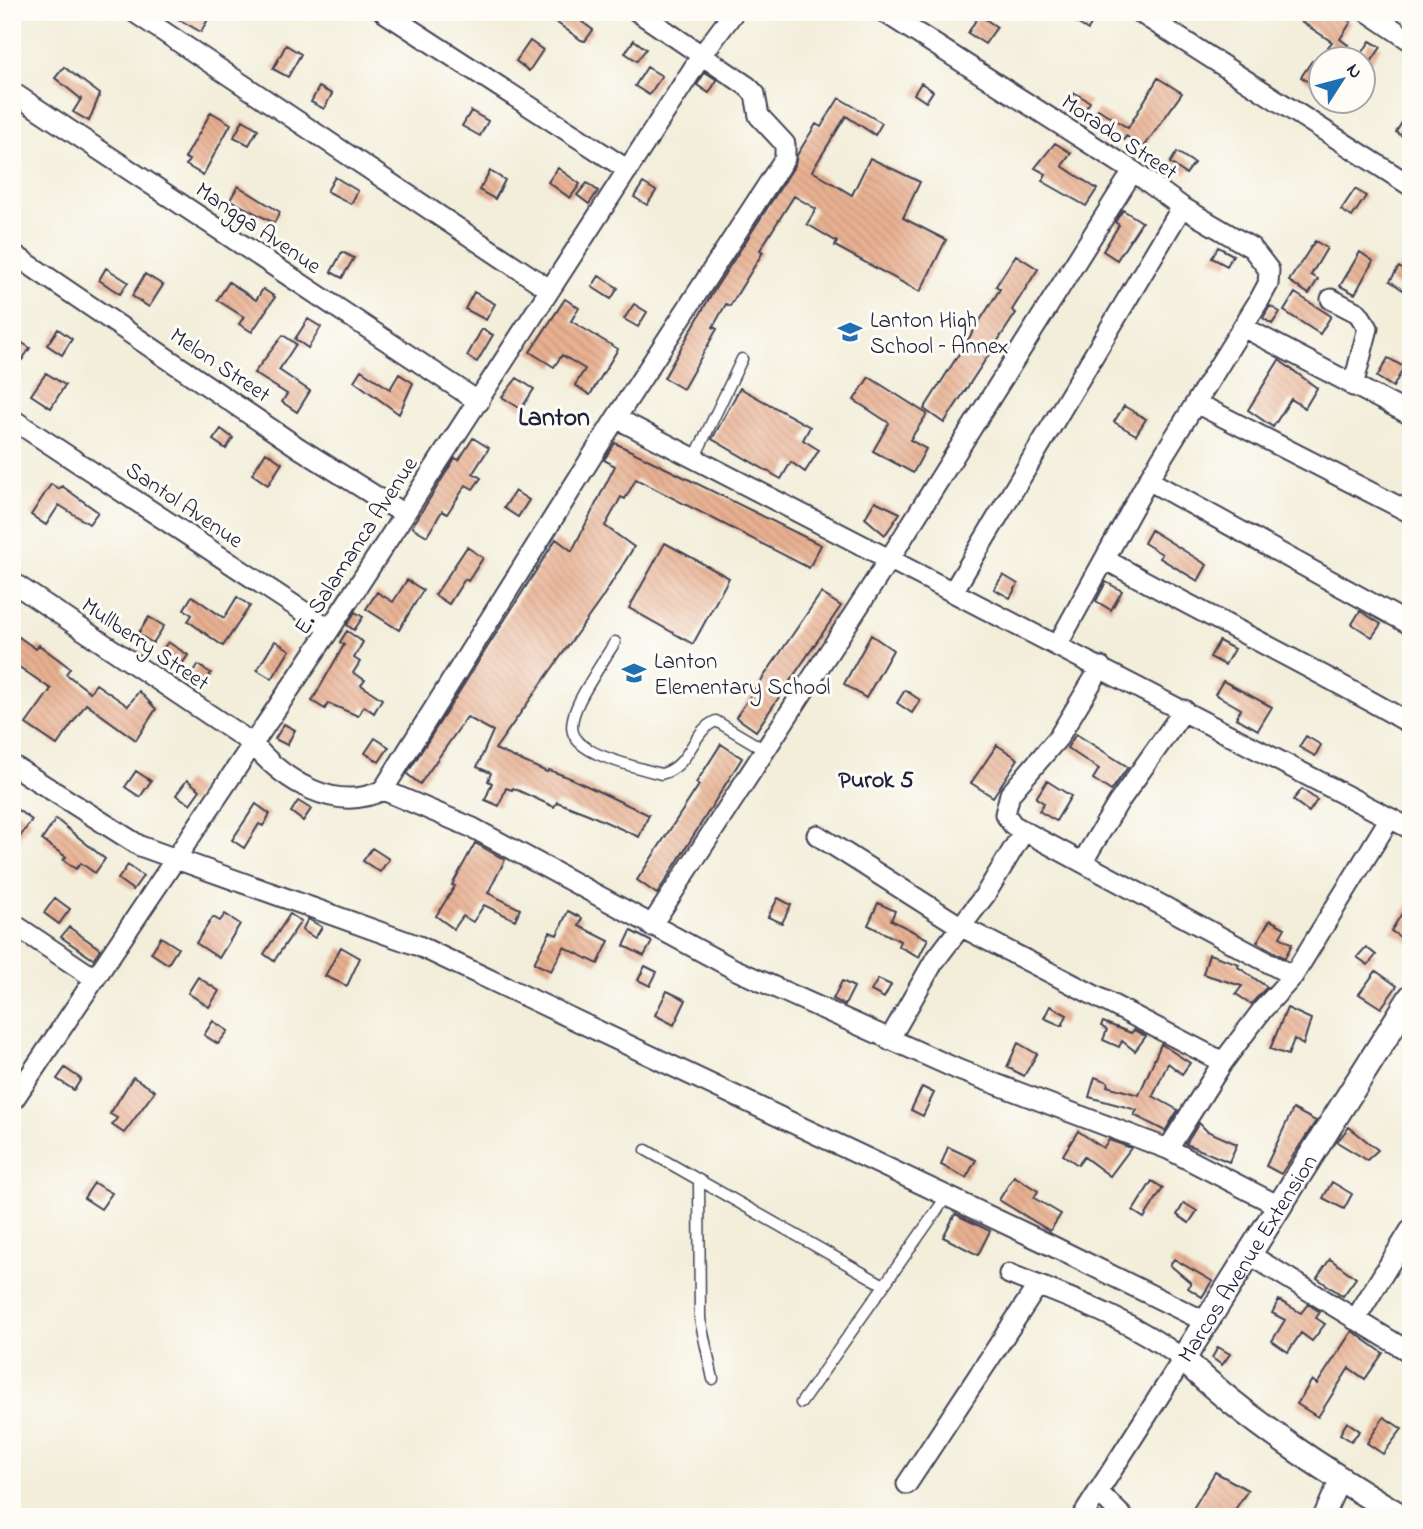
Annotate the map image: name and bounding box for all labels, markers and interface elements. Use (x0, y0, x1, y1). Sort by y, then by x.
north arrow (1308, 46, 1378, 116)
text: N (1339, 58, 1369, 85)
street label: Morado Street (1054, 87, 1184, 189)
street label: Mangga Avenue (188, 175, 328, 285)
place label: Lanton High School – Annex (870, 305, 1009, 364)
school or university icon: Lanton High School – Annex (836, 318, 864, 346)
street label: Melon Street (163, 320, 277, 412)
district label: Lanton (518, 400, 590, 438)
street label: E. Salamanca Avenue (287, 450, 428, 642)
street label: Santol Avenue (118, 454, 250, 558)
street label: Mullberry Street (73, 590, 215, 702)
place label: Lanton Elementary School (654, 646, 830, 707)
school or university icon: Lanton Elementary School (620, 659, 648, 687)
district label: Purok 5 (838, 764, 914, 799)
street label: Marcos Avenue Extension (1171, 1149, 1327, 1370)

